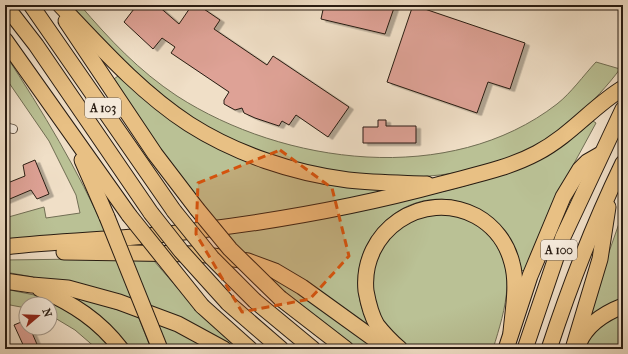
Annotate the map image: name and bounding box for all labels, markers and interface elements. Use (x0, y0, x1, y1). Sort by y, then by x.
road number: A 103 (85, 98, 121, 118)
road number: A 100 (541, 240, 577, 260)
north arrow (18, 296, 58, 336)
text: N (39, 307, 55, 320)

